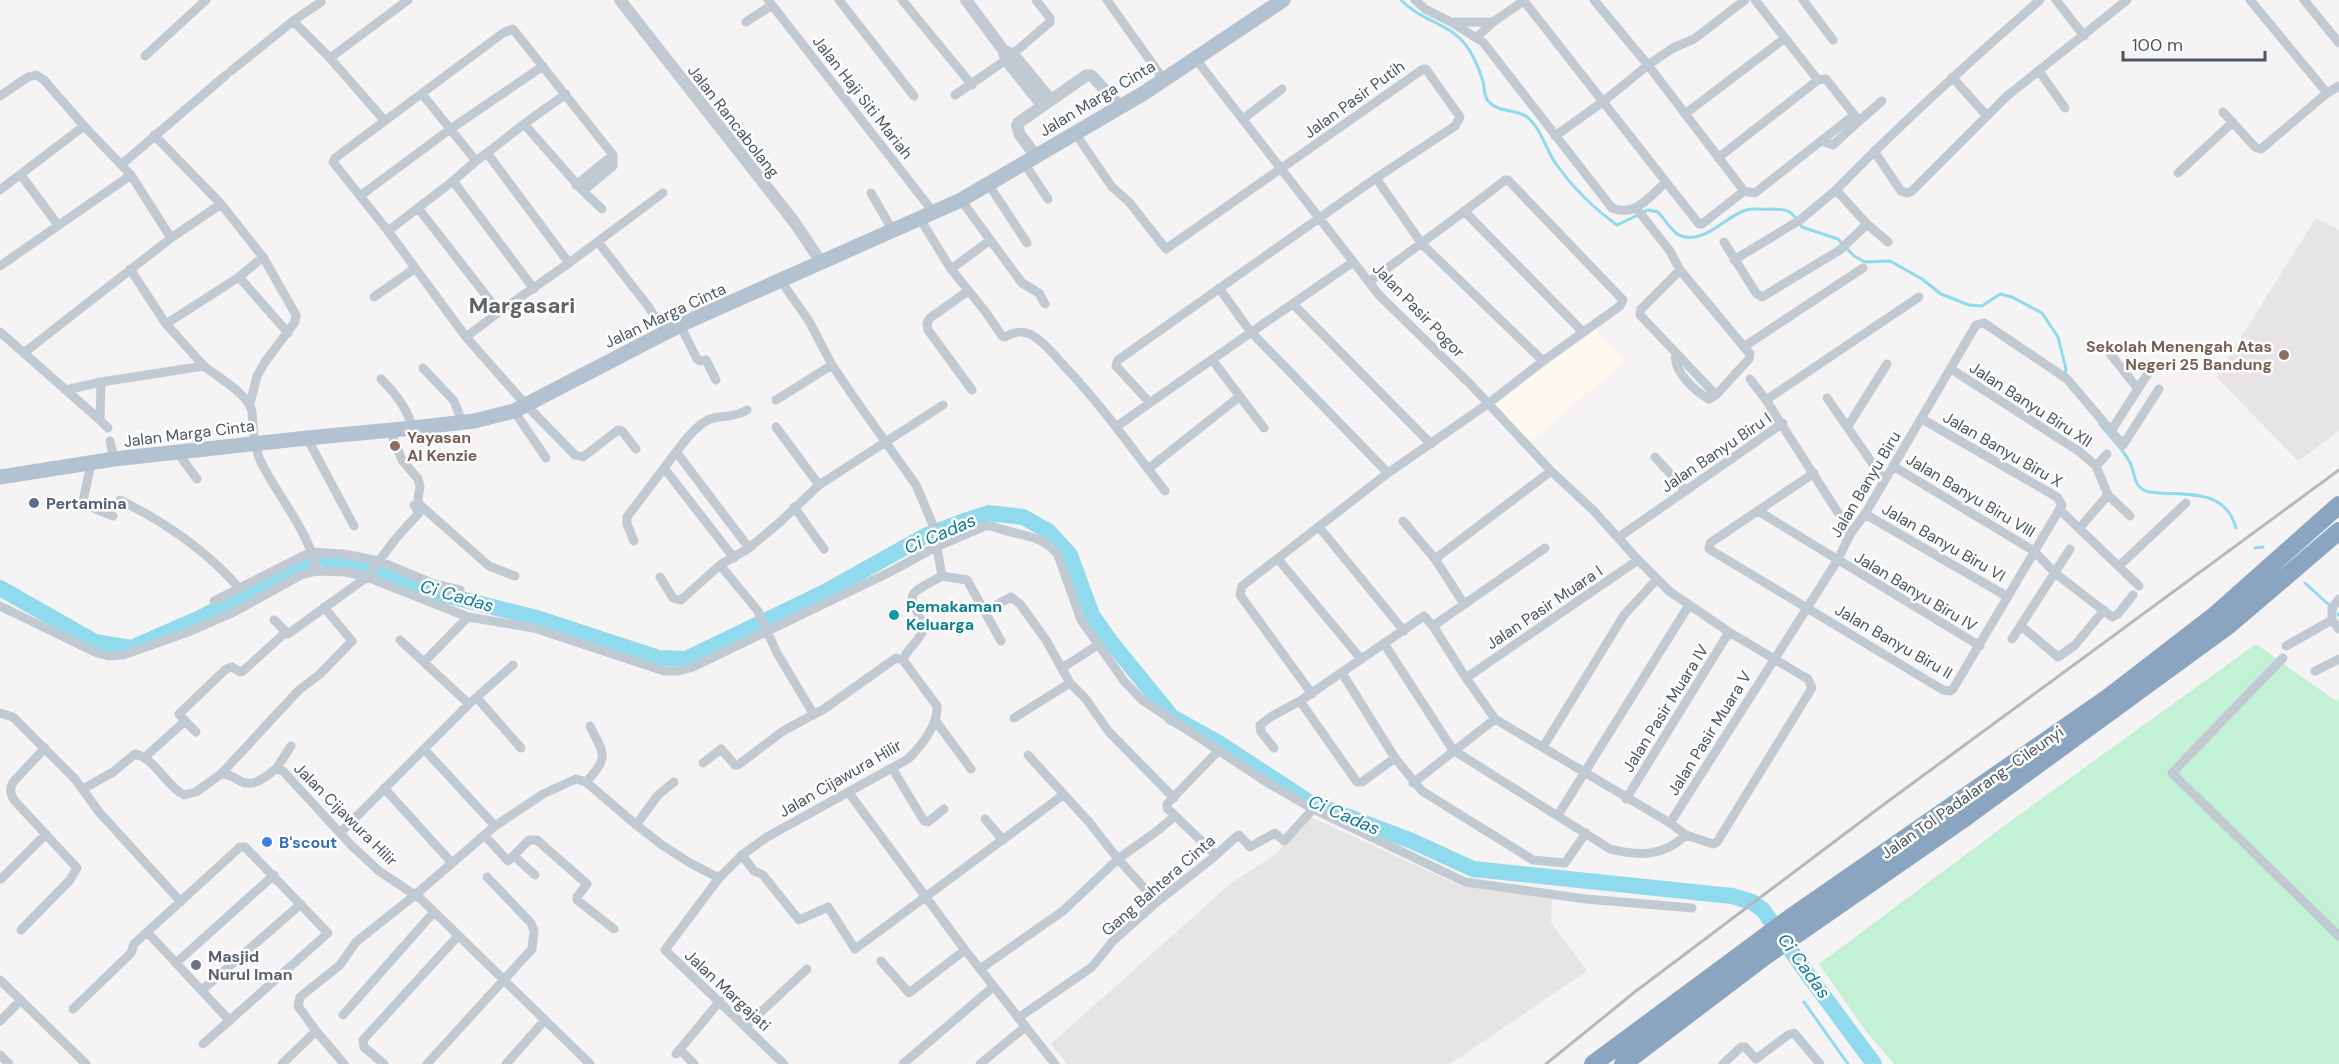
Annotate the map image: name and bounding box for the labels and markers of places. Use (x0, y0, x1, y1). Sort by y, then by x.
place label: Sekolah Menengah Atas Negeri 25 Bandung (2086, 336, 2272, 375)
marker: Sekolah Menengah Atas Negeri 25 Bandung (2277, 348, 2291, 362)
place label: Yayasan Al Kenzie (407, 427, 478, 466)
marker: Yayasan Al Kenzie (388, 439, 402, 453)
place label: Pertamina (46, 493, 127, 514)
marker: Pertamina (27, 496, 41, 510)
place label: Pemakaman Keluarga (906, 596, 1002, 635)
marker: Pemakaman Keluarga (887, 608, 901, 622)
place label: B'scout (279, 832, 337, 853)
marker: B'scout (260, 835, 274, 849)
place label: Masjid Nurul Iman (208, 946, 293, 985)
marker: Masjid Nurul Iman (189, 958, 203, 972)

